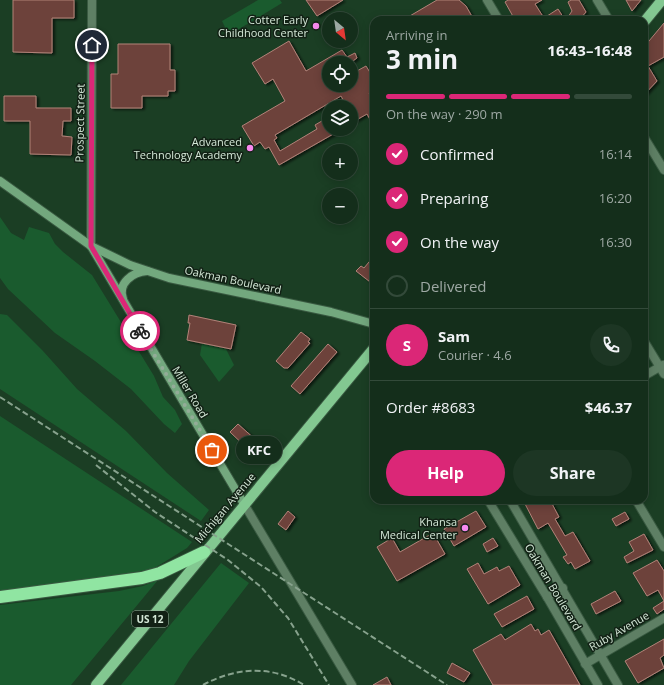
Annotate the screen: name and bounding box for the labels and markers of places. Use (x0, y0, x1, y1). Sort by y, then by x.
place label: Cotter Early Childhood Center (218, 12, 308, 40)
marker: Cotter Early Childhood Center (311, 21, 321, 31)
pin (75, 28, 109, 62)
place label: Advanced Technology Academy (134, 134, 242, 162)
marker: Advanced Technology Academy (245, 143, 255, 153)
pin (195, 433, 229, 467)
callout: KFC (236, 436, 282, 464)
place label: Khansa Medical Center (380, 514, 457, 542)
marker: Khansa Medical Center (460, 523, 470, 533)

